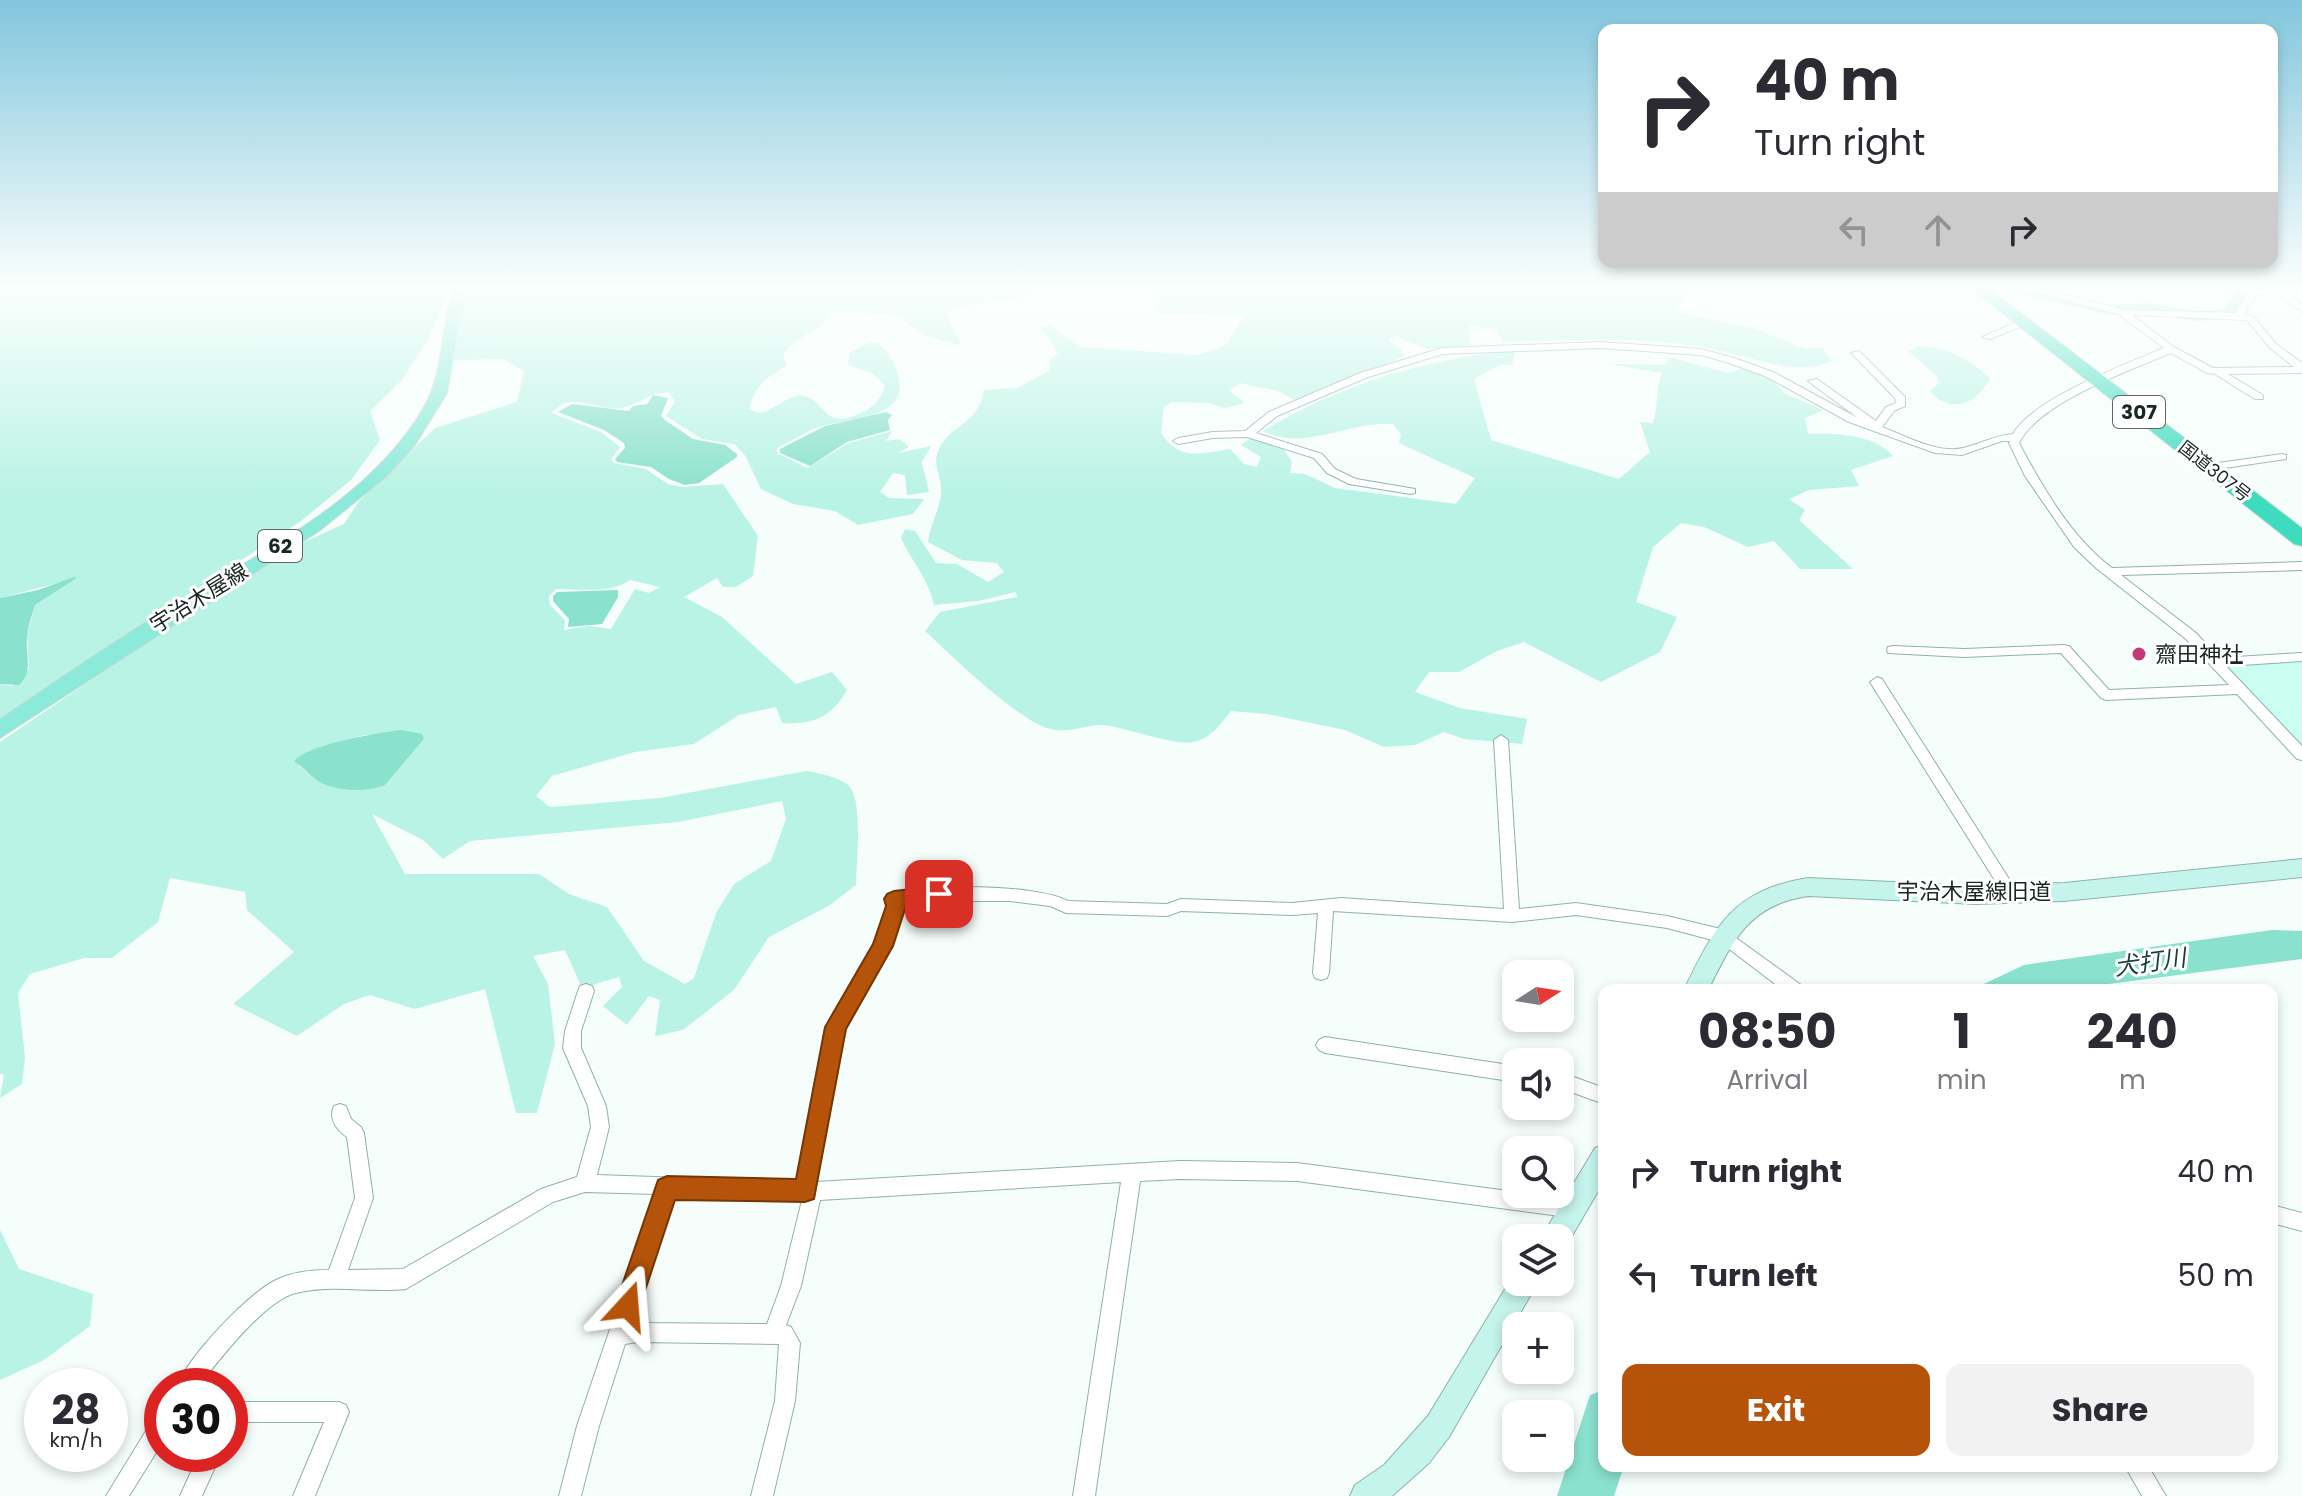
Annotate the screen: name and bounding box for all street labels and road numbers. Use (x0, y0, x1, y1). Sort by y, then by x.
road number: 307 (2113, 396, 2165, 428)
street label: 国道307号 (2174, 435, 2256, 507)
road number: 62 (258, 530, 302, 562)
street label: 宇治木屋線 (144, 556, 254, 640)
street label: 宇治木屋線旧道 (1897, 876, 2051, 907)

